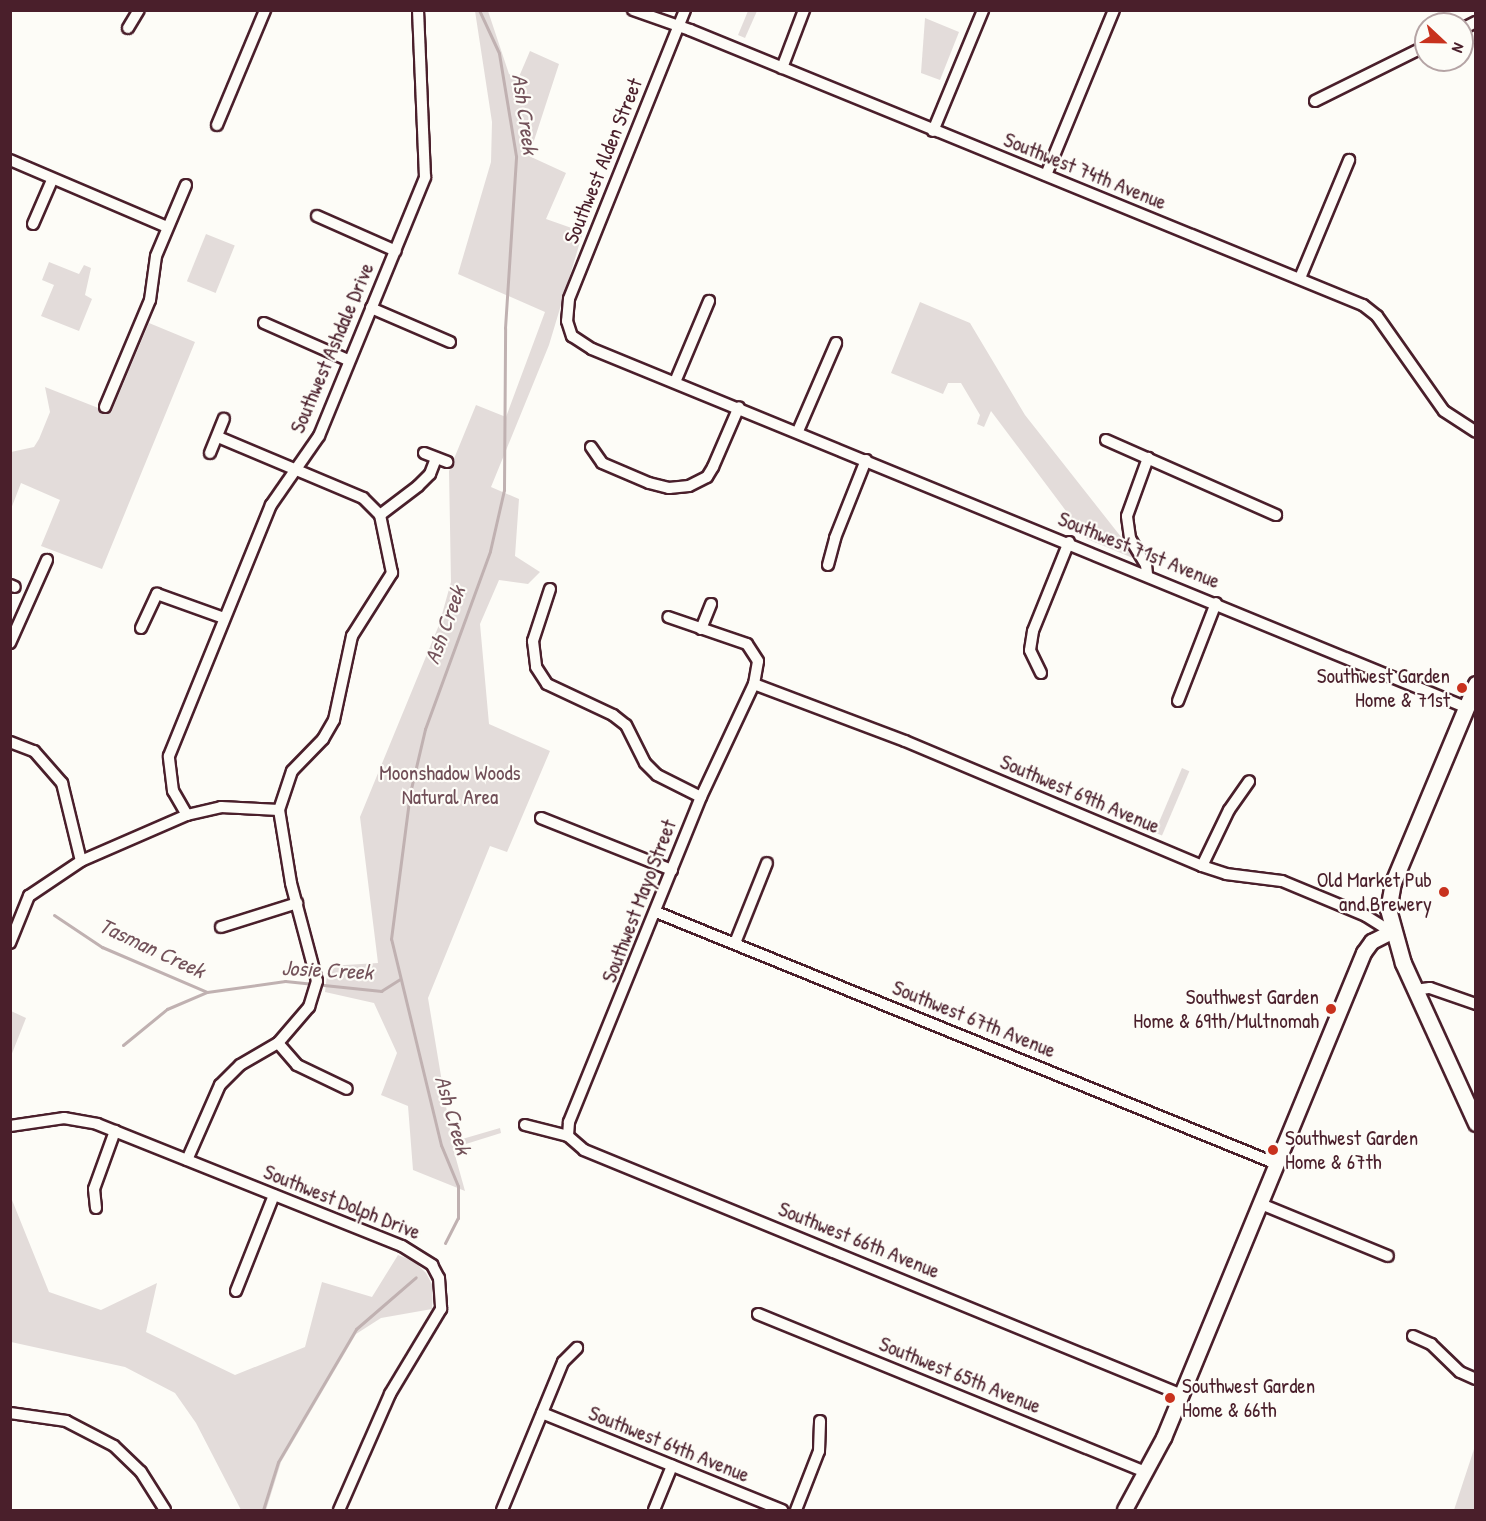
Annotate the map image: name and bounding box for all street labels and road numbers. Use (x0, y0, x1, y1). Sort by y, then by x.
street label: Southwest Alden Street (558, 75, 648, 247)
street label: Southwest 74th Avenue (1000, 127, 1170, 215)
street label: Southwest Ashdale Drive (285, 259, 379, 437)
street label: Southwest 71st Avenue (1054, 506, 1224, 594)
street label: Southwest 69th Avenue (996, 749, 1164, 839)
street label: Southwest Mayo Street (596, 816, 682, 986)
street label: Southwest 67th Avenue (889, 975, 1059, 1063)
street label: Southwest Dolph Drive (260, 1159, 424, 1245)
street label: Southwest 66th Avenue (775, 1196, 943, 1284)
street label: Southwest 65th Avenue (875, 1331, 1045, 1419)
street label: Southwest 64th Avenue (585, 1400, 753, 1488)

